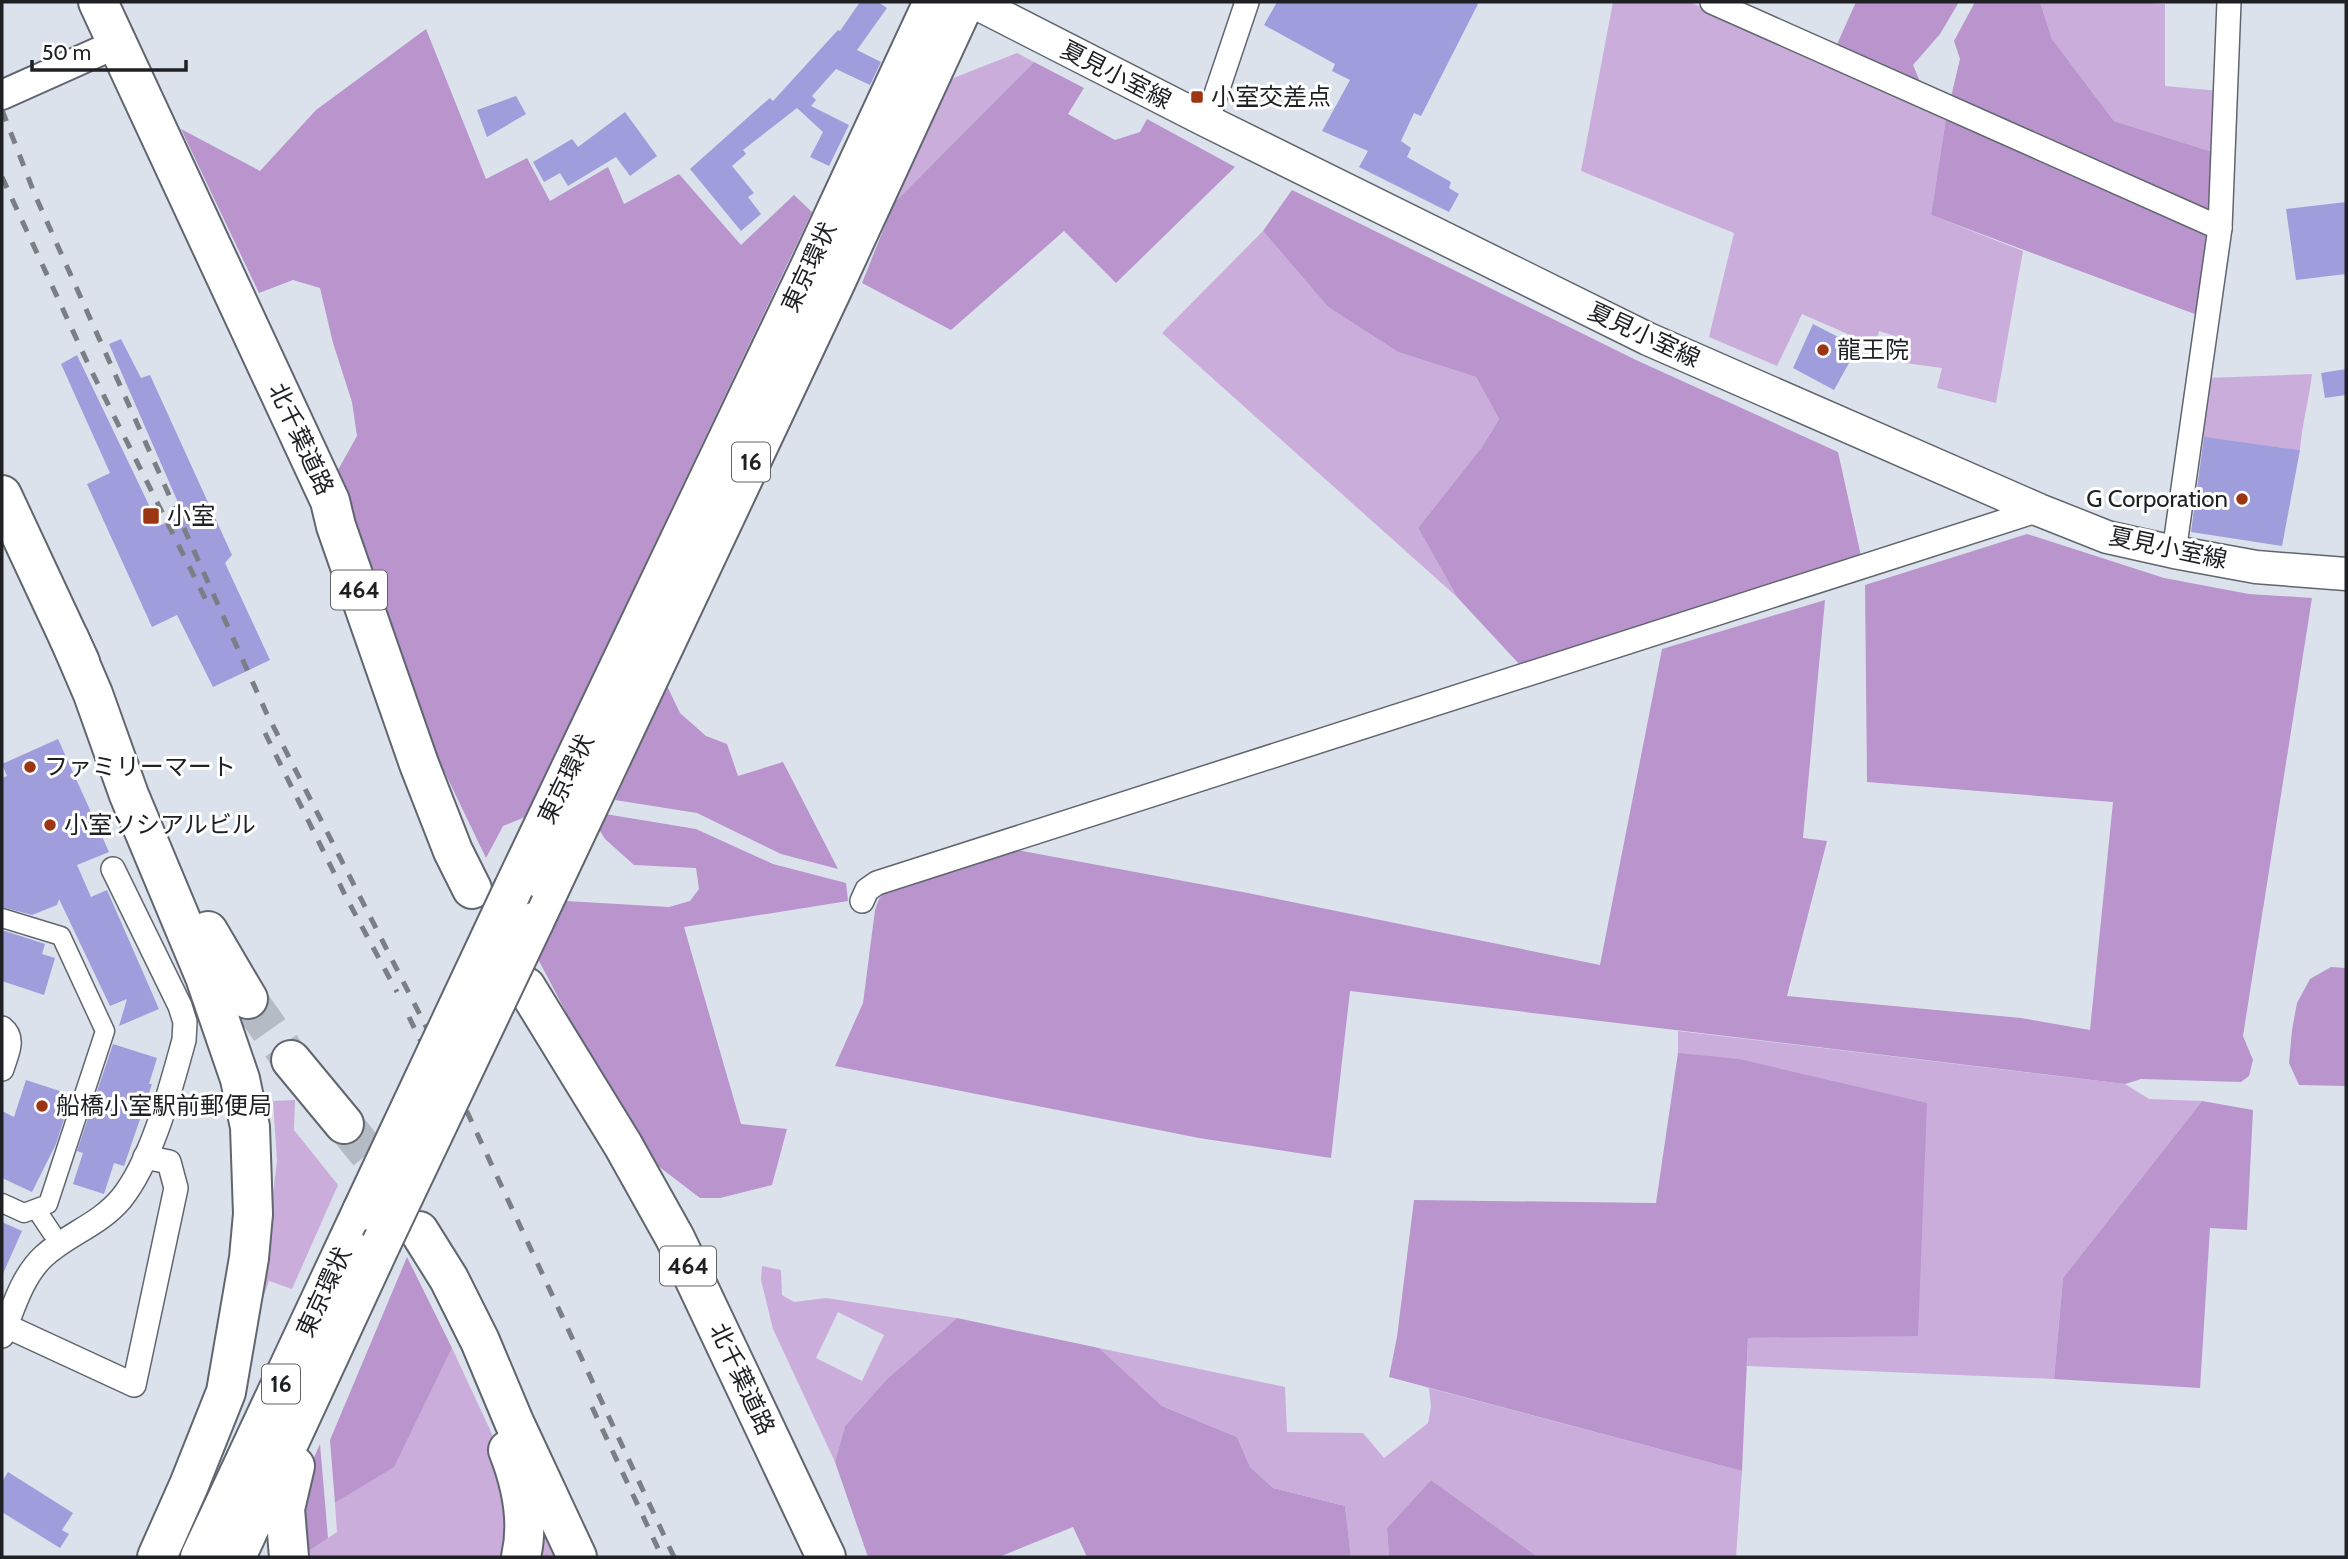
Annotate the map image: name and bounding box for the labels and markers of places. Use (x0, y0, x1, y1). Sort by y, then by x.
place label: 小室交差点 (1211, 82, 1331, 111)
marker: 小室交差点 (1189, 89, 1205, 105)
place label: 龍王院 (1837, 335, 1909, 364)
marker: 龍王院 (1815, 342, 1831, 358)
place label: G Corporation (2086, 484, 2228, 513)
marker: G Corporation (2234, 491, 2250, 507)
place label: 小室 (167, 501, 215, 530)
marker: 小室 (141, 506, 161, 526)
place label: ファミリーマート (44, 752, 236, 781)
marker: ファミリーマート (22, 759, 38, 775)
place label: 小室ソシアルビル (64, 810, 256, 839)
marker: 小室ソシアルビル (42, 817, 58, 833)
place label: 船橋小室駅前郵便局 (56, 1091, 272, 1120)
marker: 船橋小室駅前郵便局 (34, 1098, 50, 1114)

